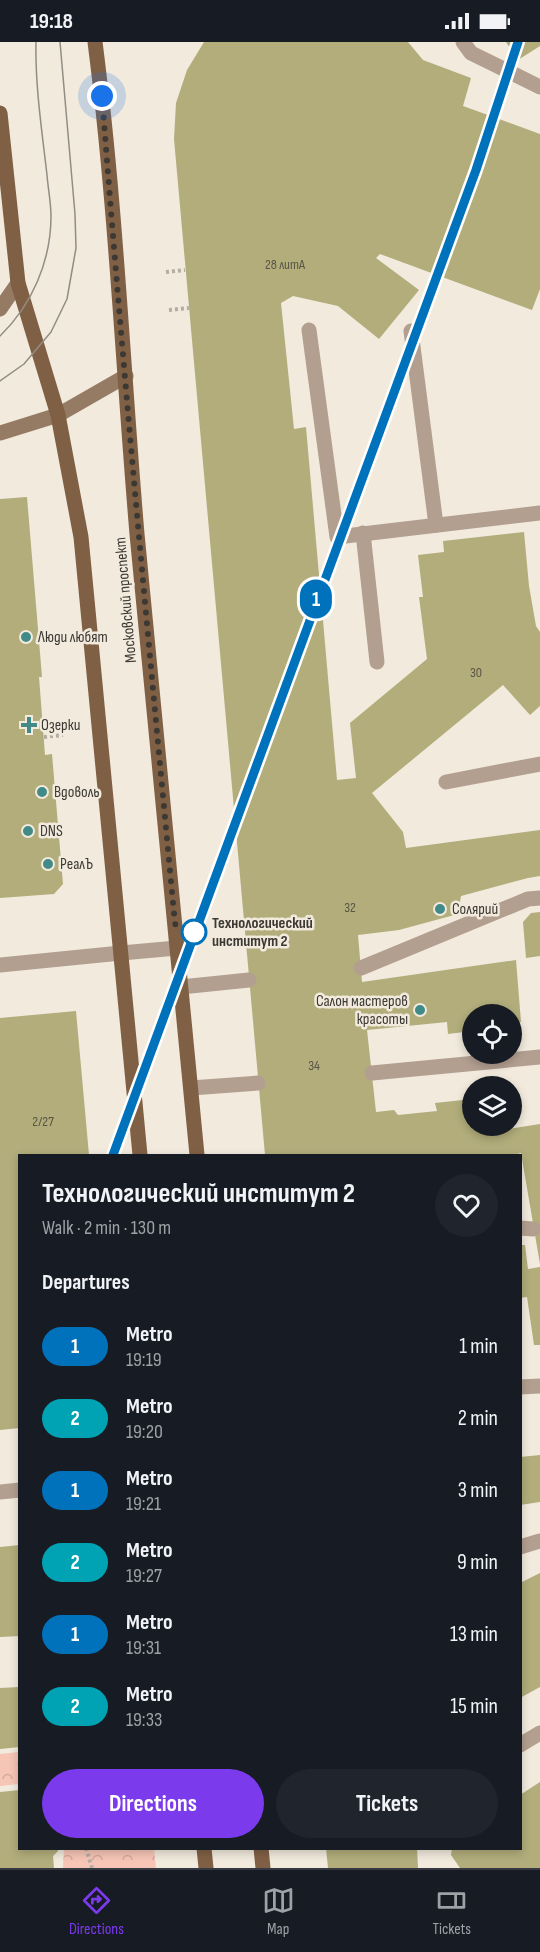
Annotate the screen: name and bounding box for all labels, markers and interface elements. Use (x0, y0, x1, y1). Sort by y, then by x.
text: 19:18 (30, 8, 73, 35)
your location (87, 81, 117, 111)
house number: 28 литА (265, 256, 306, 273)
street label: Московский проспект (111, 536, 141, 664)
line badge: 1 (296, 580, 336, 618)
text: 1 (312, 587, 320, 612)
place label: Люди любят (37, 628, 108, 647)
marker: Люди любят (19, 630, 33, 644)
house number: 30 (470, 664, 482, 681)
place label: Озерки (41, 716, 80, 735)
marker: Озерки (22, 718, 36, 732)
place label: Вдоволь (54, 783, 100, 802)
marker: Вдоволь (35, 785, 49, 799)
place label: DNS (40, 822, 63, 841)
marker: DNS (21, 824, 35, 838)
place label: РеалЪ (60, 855, 93, 874)
marker: РеалЪ (41, 857, 55, 871)
house number: 32 (344, 899, 356, 916)
place label: Солярий (452, 900, 498, 919)
marker: Солярий (433, 902, 447, 916)
place label: Технологический институт 2 (212, 914, 313, 951)
marker: Технологический институт 2 (181, 919, 207, 945)
place label: Салон мастеров красоты (316, 992, 408, 1029)
marker: Салон мастеров красоты (413, 1003, 427, 1017)
map controls (462, 1004, 522, 1136)
button: locate (462, 1004, 522, 1064)
house number: 34 (308, 1057, 320, 1074)
button: layers (462, 1076, 522, 1136)
house number: 2/27 (32, 1113, 54, 1130)
button: heart (435, 1174, 498, 1237)
text: Технологический институт 2 (42, 1177, 355, 1210)
text: Walk · 2 min · 130 m (42, 1216, 171, 1240)
text: Departures (42, 1269, 130, 1296)
text: Metro (126, 1321, 173, 1348)
text: 1 min (459, 1333, 498, 1360)
text: 1 (71, 1334, 79, 1359)
text: 19:19 (126, 1348, 162, 1372)
text: Metro (126, 1393, 173, 1420)
text: 2 min (458, 1405, 498, 1432)
text: 2 (70, 1406, 80, 1431)
text: 19:20 (126, 1420, 163, 1444)
text: Metro (126, 1465, 173, 1492)
text: 3 min (458, 1477, 498, 1504)
text: 1 (71, 1478, 79, 1503)
text: 19:21 (126, 1492, 161, 1516)
text: Metro (126, 1537, 173, 1564)
text: 9 min (457, 1549, 498, 1576)
text: 2 (70, 1550, 80, 1575)
text: 19:27 (126, 1564, 162, 1588)
text: Metro (126, 1609, 173, 1636)
text: 13 min (450, 1621, 498, 1648)
text: 1 (71, 1622, 79, 1647)
text: 19:31 (126, 1636, 161, 1660)
text: Metro (126, 1681, 173, 1708)
text: 15 min (450, 1693, 498, 1720)
text: 2 (70, 1694, 80, 1719)
text: 19:33 (126, 1708, 162, 1732)
button: Directions (42, 1769, 264, 1838)
button: Tickets (276, 1769, 498, 1838)
tab: Directions (69, 1884, 124, 1939)
tab: Map (262, 1884, 295, 1939)
tab: Tickets (432, 1884, 471, 1939)

